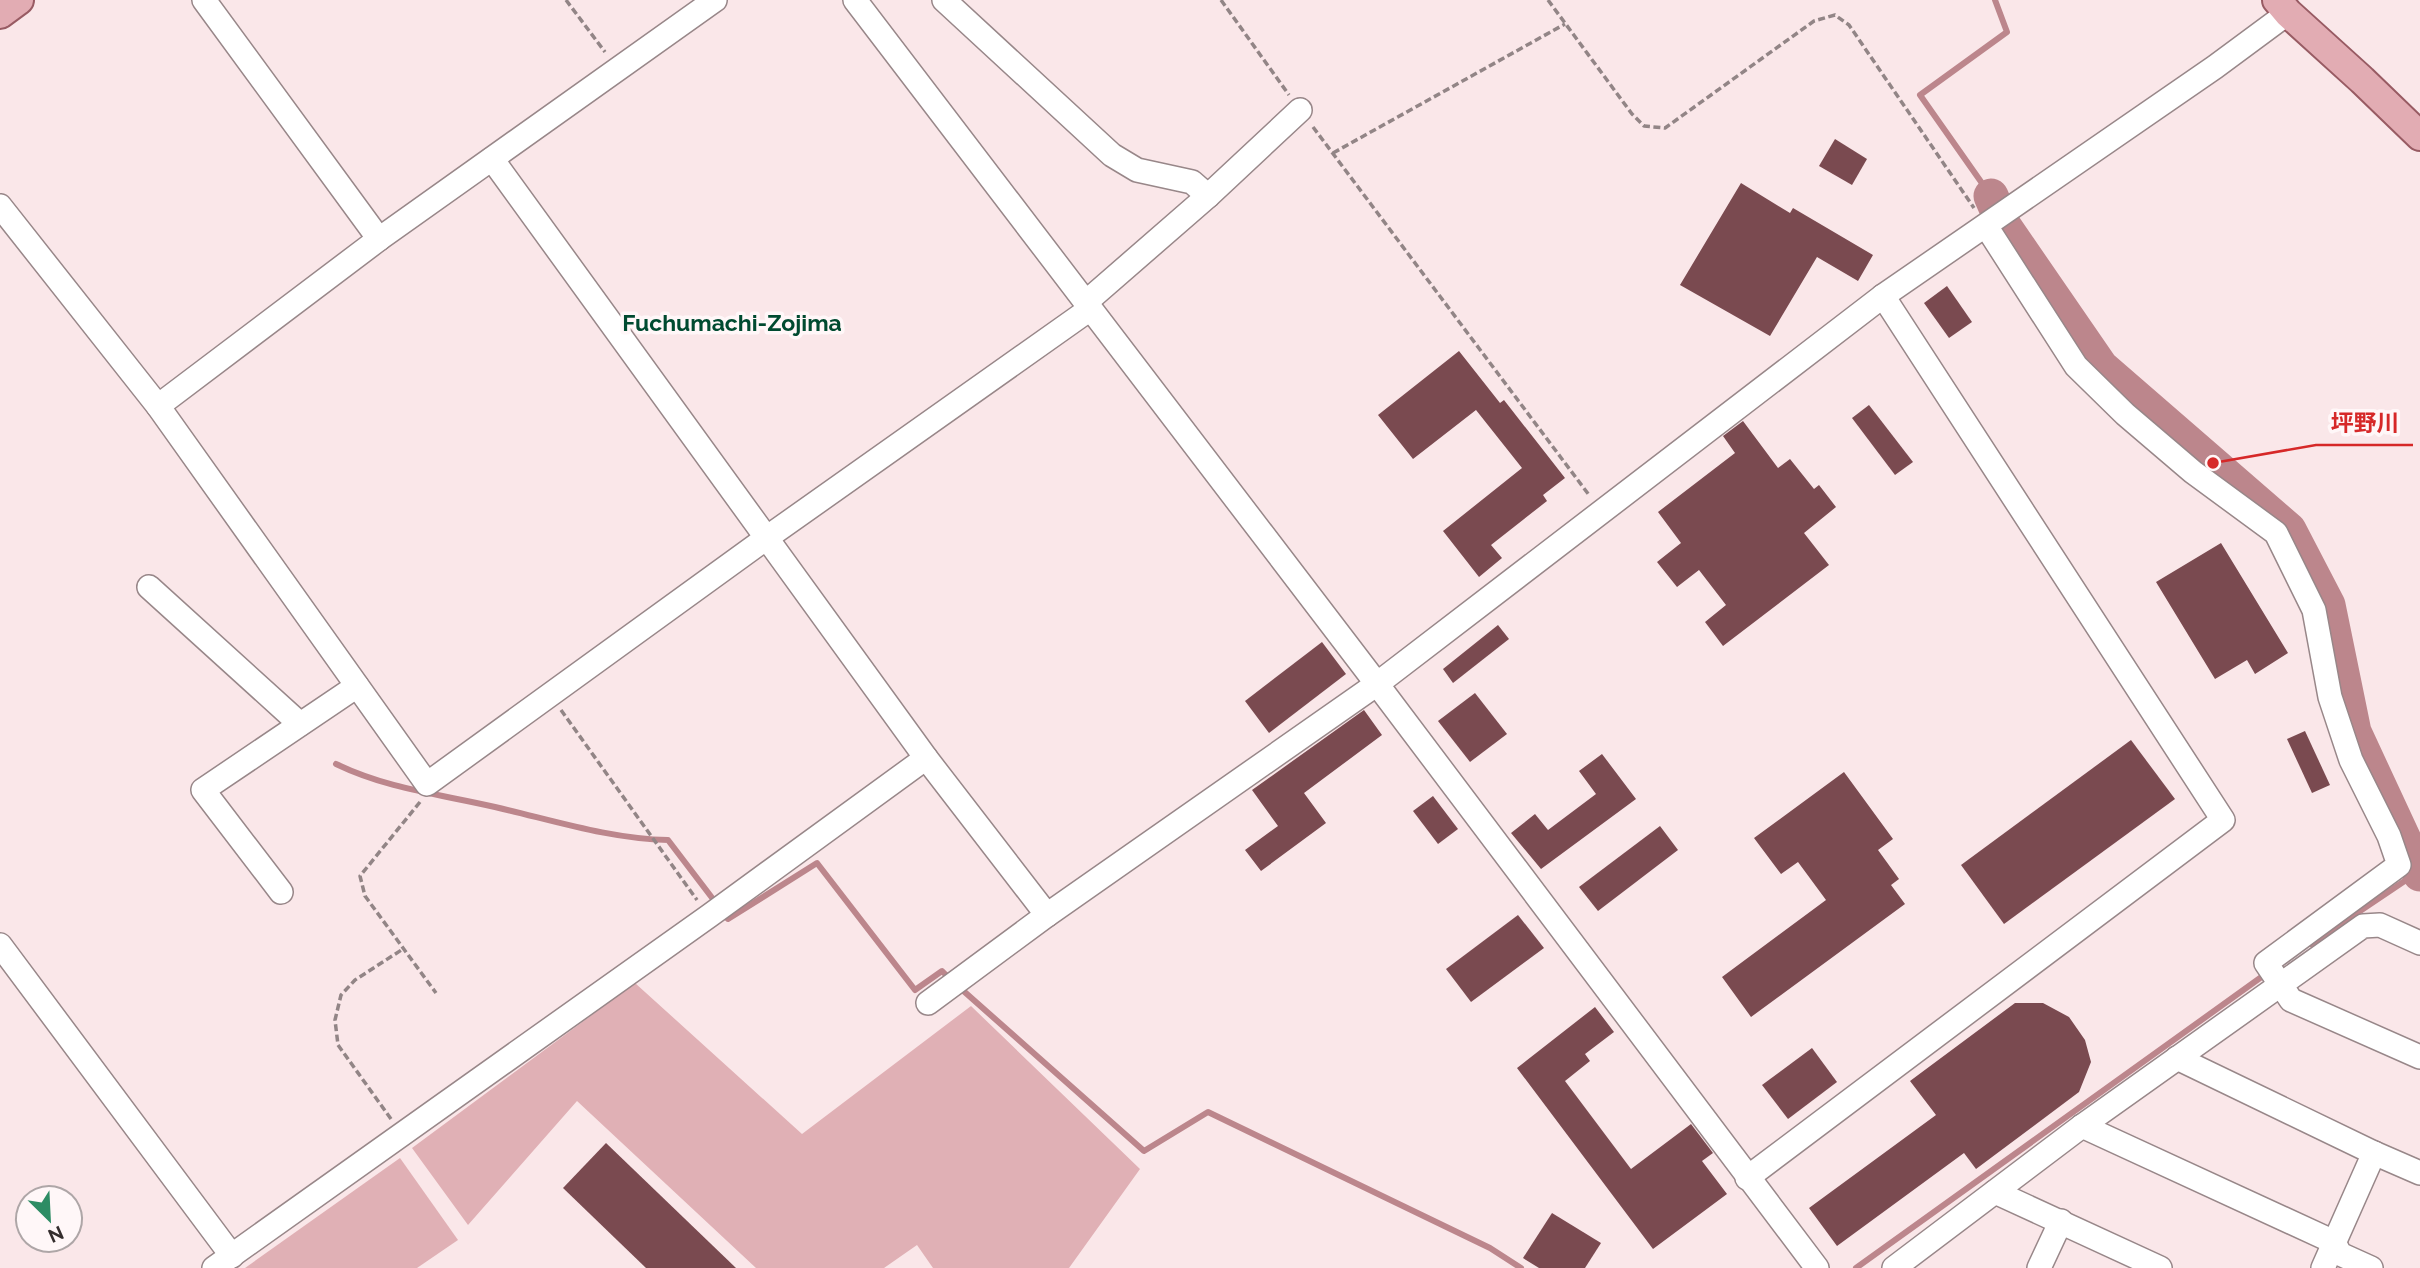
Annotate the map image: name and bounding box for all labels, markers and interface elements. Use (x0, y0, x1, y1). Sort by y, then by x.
district label: Fuchumachi-Zojima (622, 309, 842, 336)
callout: 坪野川 (2316, 401, 2413, 445)
text: 坪野川 (2331, 409, 2400, 436)
north arrow (14, 1184, 84, 1254)
text: N (45, 1222, 67, 1248)

